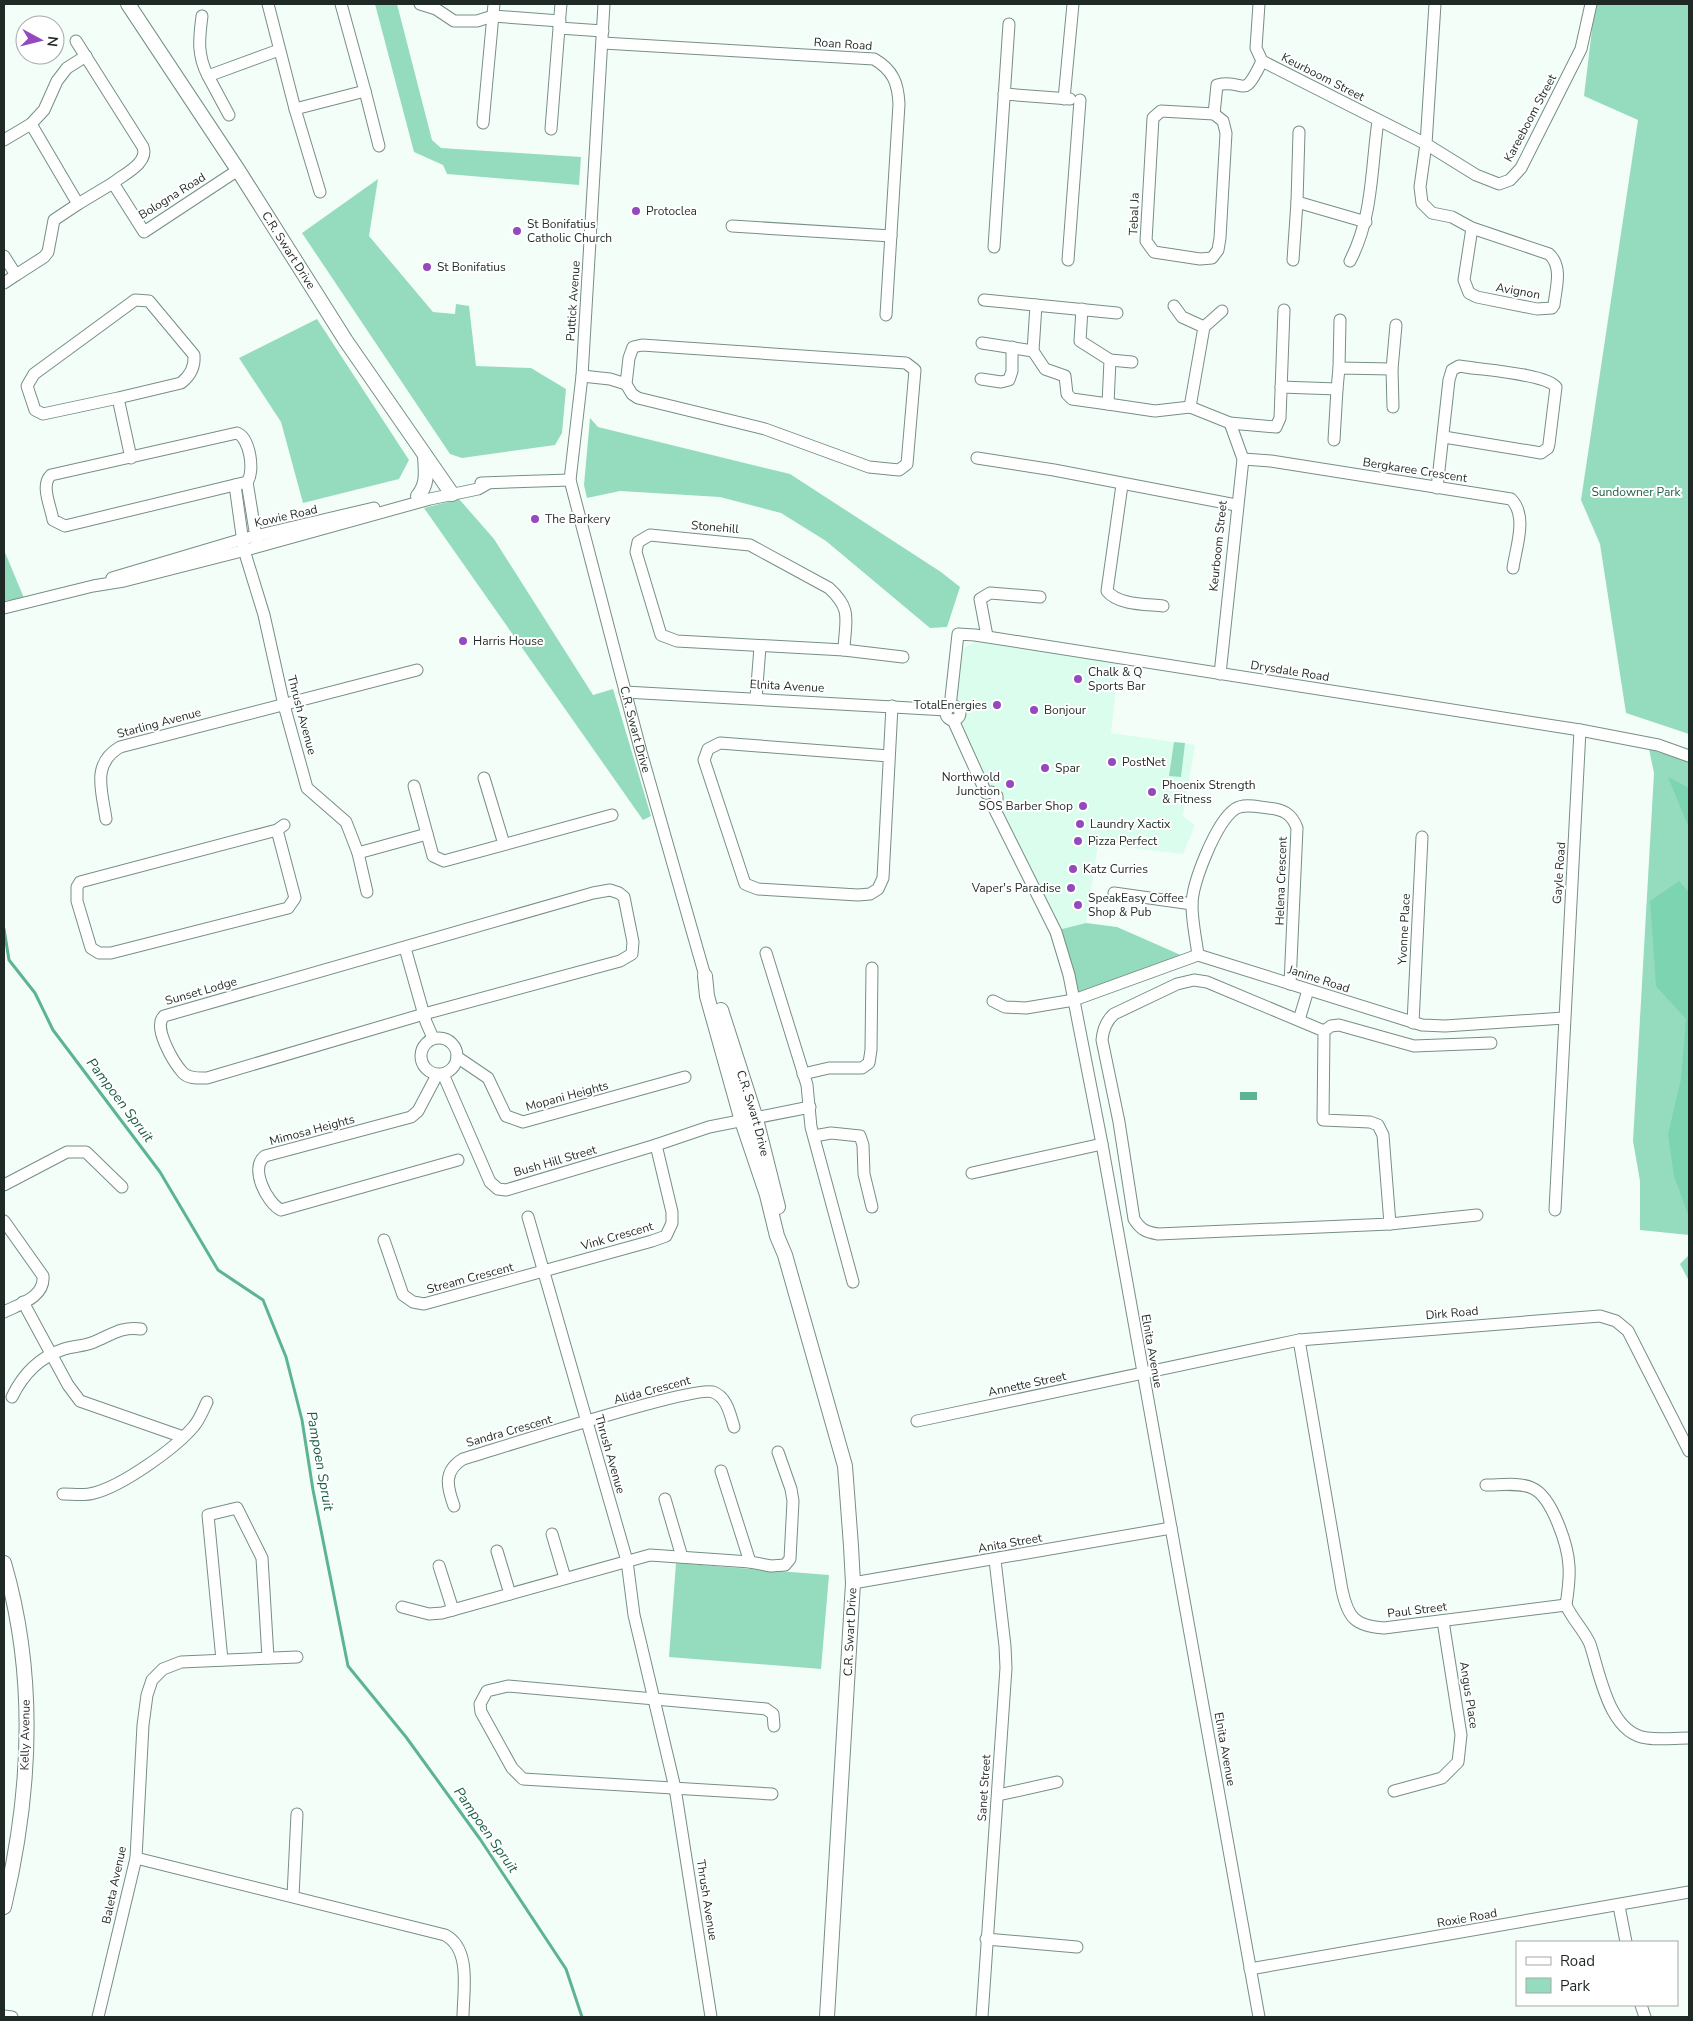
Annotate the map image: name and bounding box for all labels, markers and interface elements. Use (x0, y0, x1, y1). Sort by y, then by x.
north arrow (15, 15, 65, 65)
street label: Roan Road (813, 34, 873, 54)
text: N (42, 35, 62, 48)
street label: Keurboom Street (1279, 49, 1368, 105)
street label: Kareeboom Street (1500, 71, 1560, 165)
street label: Bologna Road (135, 169, 209, 223)
street label: Tebal Ja (1125, 192, 1143, 236)
place label: Protoclea (646, 203, 697, 219)
marker: Protoclea (630, 205, 642, 217)
street label: C.R. Swart Drive (258, 208, 319, 292)
place label: St Bonifatius Catholic Church (527, 216, 612, 246)
marker: St Bonifatius Catholic Church (511, 225, 523, 237)
place label: St Bonifatius (437, 259, 506, 275)
street label: Puttick Avenue (562, 260, 584, 342)
marker: St Bonifatius (421, 261, 433, 273)
street label: Avignon (1495, 279, 1541, 303)
street label: Bergkaree Crescent (1362, 454, 1469, 486)
park label: Sundowner Park (1591, 484, 1682, 500)
street label: Keurboom Street (1205, 499, 1231, 592)
street label: Kowie Road (253, 501, 319, 531)
place label: The Barkery (545, 511, 611, 527)
marker: The Barkery (529, 513, 541, 525)
street label: Stonehill (690, 517, 740, 537)
place label: Harris House (473, 633, 543, 649)
marker: Harris House (457, 635, 469, 647)
street label: Drysdale Road (1249, 657, 1331, 685)
place label: Chalk & Q Sports Bar (1088, 664, 1146, 694)
marker: Chalk & Q Sports Bar (1072, 673, 1084, 685)
street label: Thrush Avenue (284, 674, 320, 756)
street label: Elnita Avenue (749, 676, 825, 696)
street label: C.R. Swart Drive (616, 684, 654, 774)
place label: TotalEnergies (914, 697, 987, 713)
marker: TotalEnergies (991, 699, 1003, 711)
place label: Bonjour (1044, 702, 1087, 718)
street label: Starling Avenue (115, 704, 203, 742)
marker: Bonjour (1028, 704, 1040, 716)
place label: PostNet (1122, 754, 1166, 770)
marker: PostNet (1106, 756, 1118, 768)
place label: Spar (1055, 760, 1081, 776)
marker: Spar (1039, 762, 1051, 774)
place label: Northwold Junction (942, 769, 1000, 799)
place label: Phoenix Strength & Fitness (1162, 777, 1255, 807)
marker: Northwold Junction (1004, 778, 1016, 790)
marker: Phoenix Strength & Fitness (1146, 786, 1158, 798)
place label: SOS Barber Shop (979, 798, 1073, 814)
marker: SOS Barber Shop (1077, 800, 1089, 812)
place label: Laundry Xactix (1090, 816, 1171, 832)
marker: Laundry Xactix (1074, 818, 1086, 830)
place label: Pizza Perfect (1088, 833, 1158, 849)
marker: Pizza Perfect (1072, 835, 1084, 847)
street label: Helena Crescent (1271, 835, 1291, 926)
street label: Gayle Road (1549, 841, 1569, 905)
place label: Katz Curries (1083, 861, 1148, 877)
marker: Katz Curries (1067, 863, 1079, 875)
place label: Vaper's Paradise (971, 880, 1061, 896)
marker: Vaper's Paradise (1065, 882, 1077, 894)
place label: SpeakEasy Coffee Shop & Pub (1088, 890, 1184, 920)
street label: Yvonne Place (1394, 893, 1414, 966)
marker: SpeakEasy Coffee Shop & Pub (1072, 899, 1084, 911)
street label: Janine Road (1285, 961, 1352, 997)
street label: Sunset Lodge (163, 973, 239, 1009)
water label: Pampoen Spruit (82, 1054, 159, 1147)
street label: C.R. Swart Drive (733, 1068, 773, 1158)
street label: Mopani Heights (524, 1077, 610, 1115)
street label: Mimosa Heights (268, 1111, 356, 1149)
street label: Bush Hill Street (512, 1141, 599, 1180)
street label: Vink Crescent (578, 1218, 656, 1254)
street label: Stream Crescent (425, 1259, 516, 1297)
street label: Dirk Road (1425, 1303, 1479, 1323)
street label: Elnita Avenue (1138, 1313, 1166, 1389)
street label: Annette Street (987, 1368, 1068, 1400)
street label: Alida Crescent (612, 1372, 693, 1408)
water label: Pampoen Spruit (302, 1410, 338, 1513)
street label: Sandra Crescent (464, 1411, 555, 1451)
street label: Thrush Avenue (591, 1413, 629, 1495)
street label: Anita Street (977, 1529, 1044, 1556)
street label: C.R. Swart Drive (840, 1587, 860, 1677)
street label: Paul Street (1386, 1598, 1448, 1622)
street label: Angus Place (1456, 1660, 1482, 1730)
street label: Kelly Avenue (16, 1699, 34, 1771)
street label: Elnita Avenue (1211, 1711, 1239, 1787)
street label: Sanet Street (974, 1753, 994, 1822)
water label: Pampoen Spruit (449, 1783, 523, 1878)
street label: Baleta Avenue (98, 1845, 130, 1925)
street label: Thrush Avenue (693, 1858, 721, 1942)
street label: Roxie Road (1436, 1905, 1498, 1931)
legend (1516, 1941, 1678, 2006)
text: Road (1560, 1951, 1595, 1971)
text: Park (1560, 1976, 1590, 1996)

